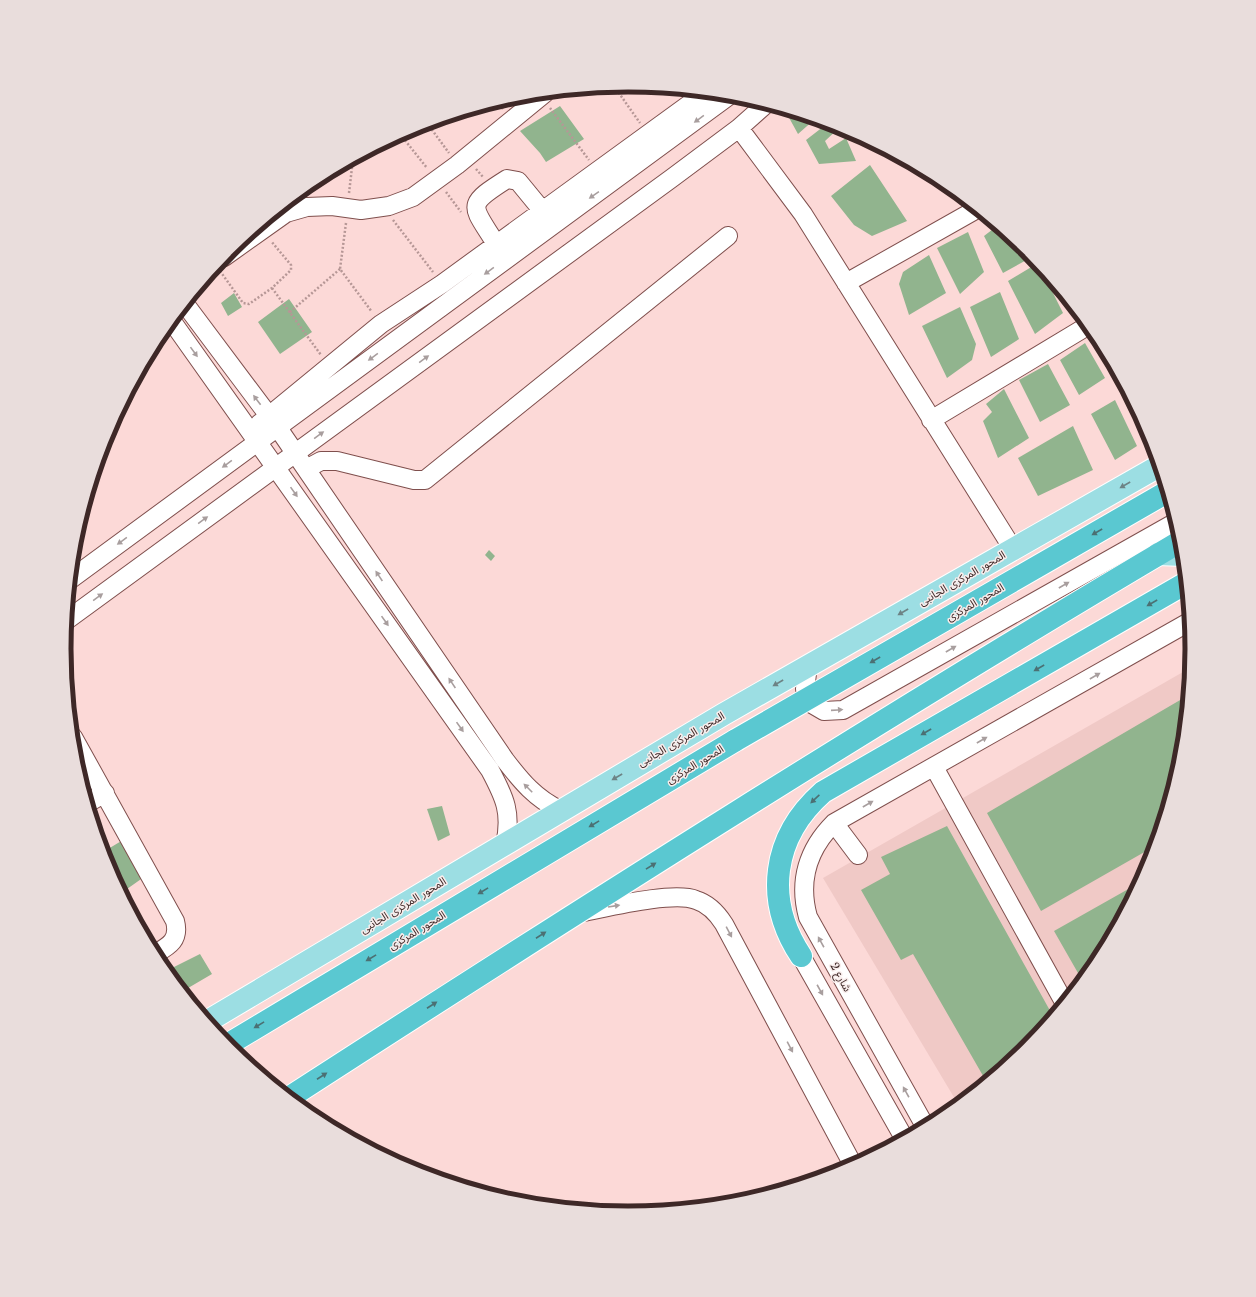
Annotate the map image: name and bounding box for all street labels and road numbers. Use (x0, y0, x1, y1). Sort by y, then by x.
street label: المحور المركزى الجانبى (916, 548, 1008, 608)
street label: المحور المركزى (944, 580, 1006, 624)
street label: المحور المركزى الجانبى (635, 709, 727, 769)
street label: المحور المركزى (664, 742, 726, 786)
street label: المحور المركزى الجانبى (358, 874, 448, 936)
street label: المحور المركزى (386, 908, 448, 952)
street label: شارع 2 (826, 960, 855, 995)

